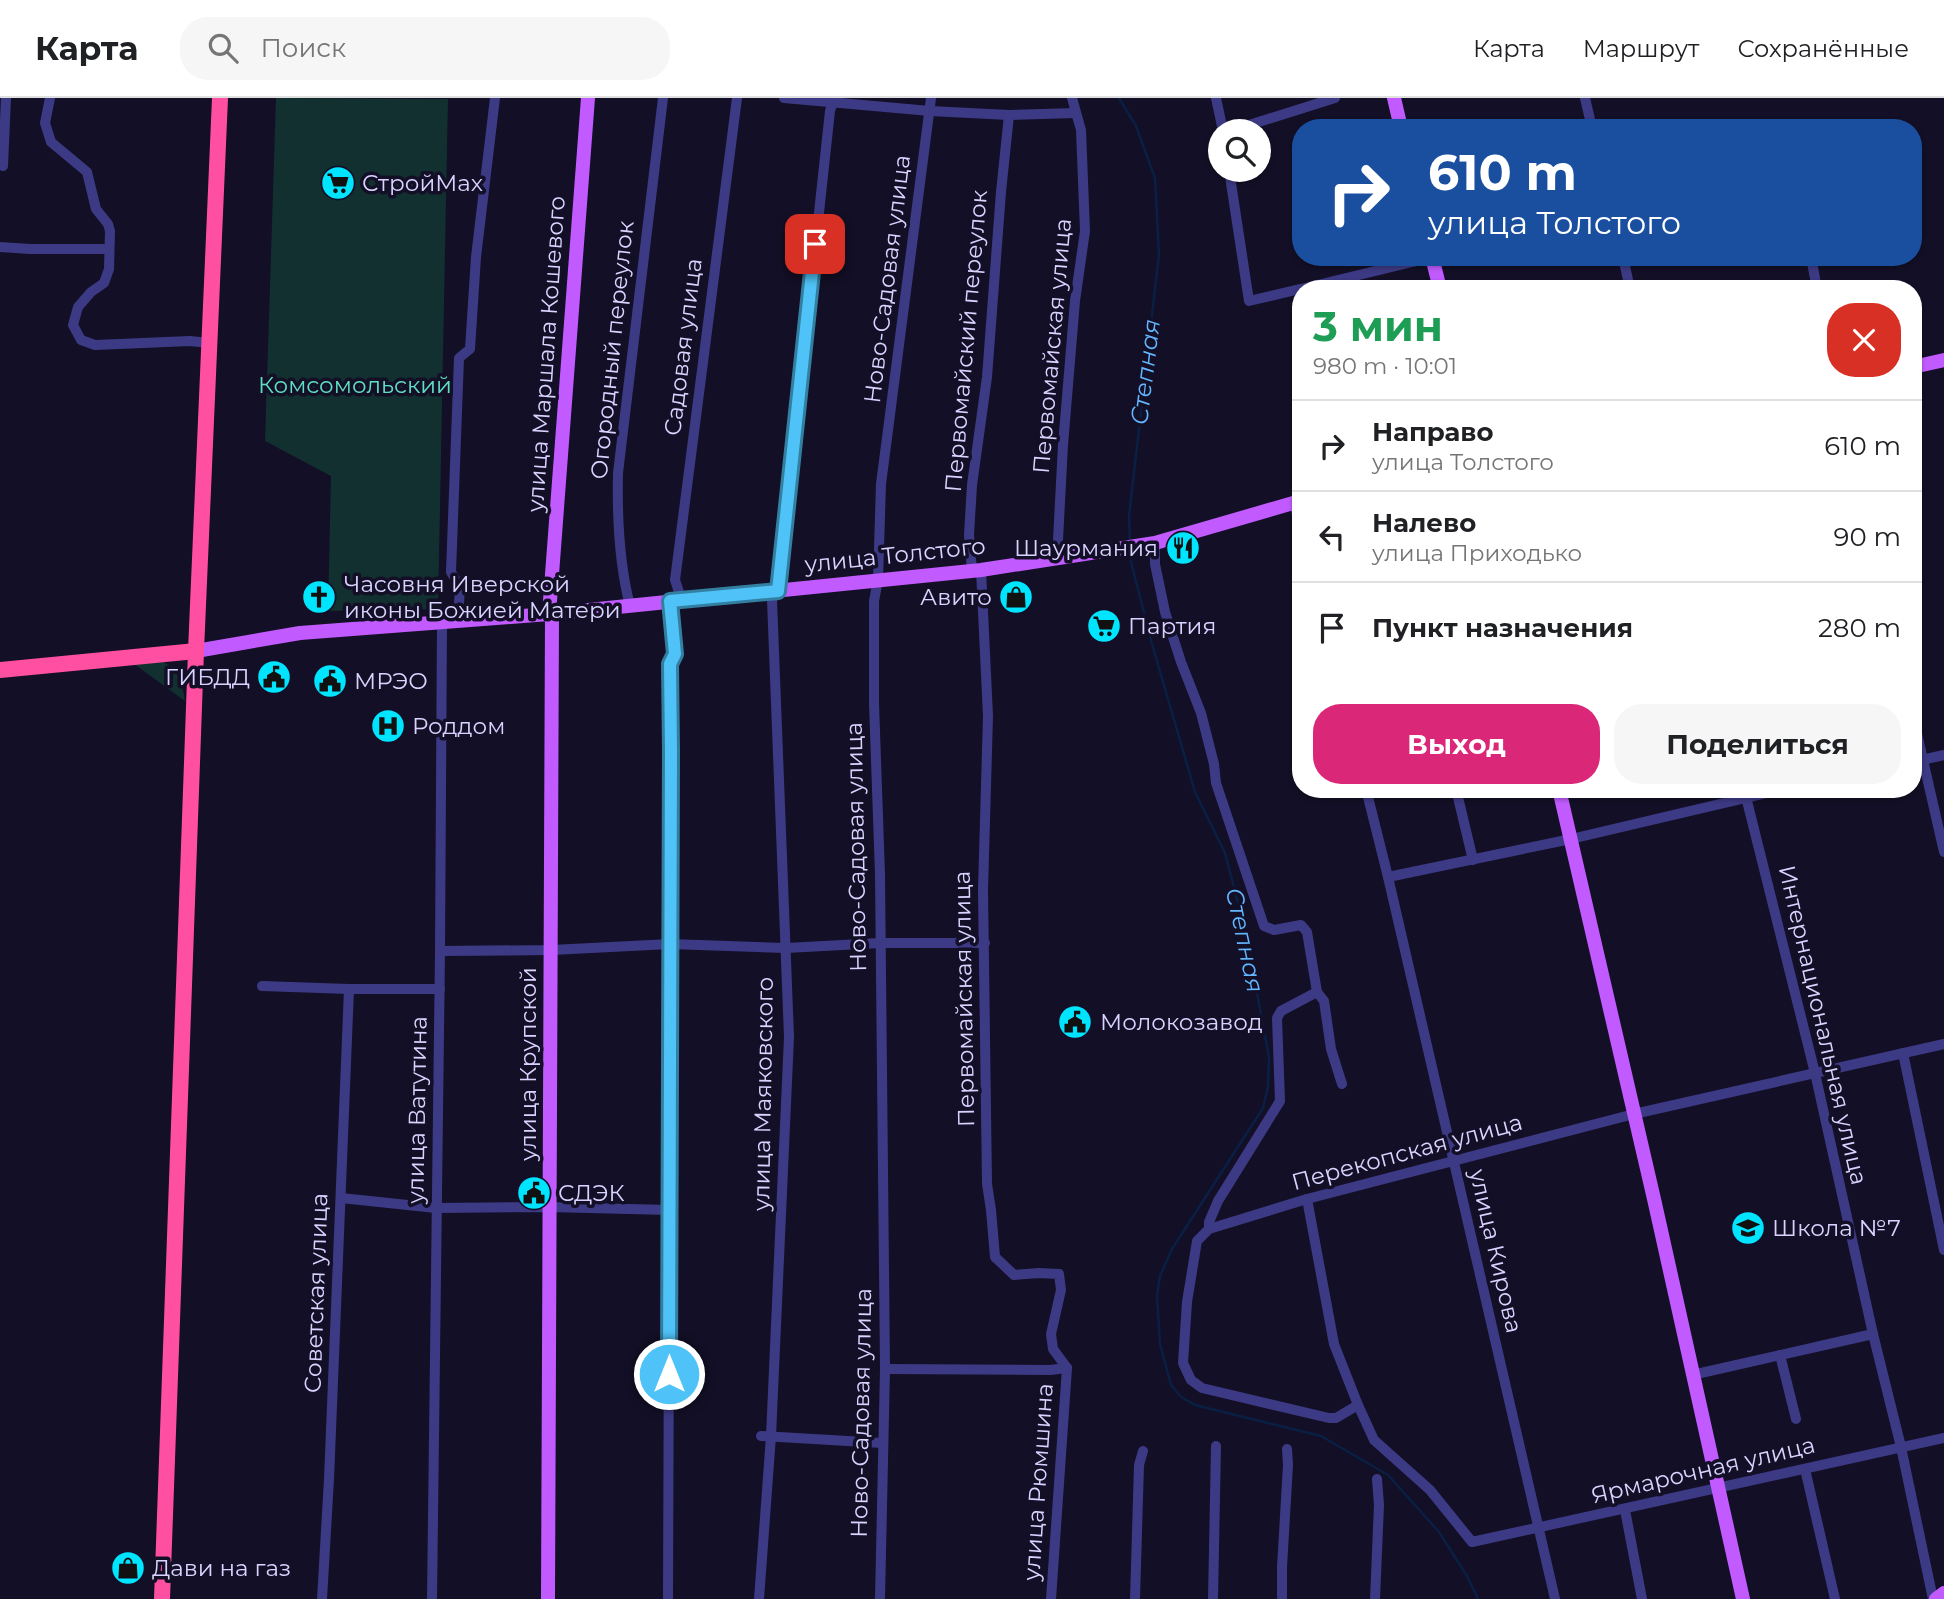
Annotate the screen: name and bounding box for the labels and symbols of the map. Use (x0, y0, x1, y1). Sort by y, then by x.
street label: Ново-Садовая улица (858, 153, 916, 405)
supermarket icon: СтройMax (319, 164, 357, 202)
place label: СтройMax (362, 169, 483, 197)
street label: Первомайский переулок (939, 188, 993, 493)
street label: улица Маршала Кошевого (521, 195, 571, 514)
pin (785, 214, 845, 274)
street label: Первомайская улица (1027, 217, 1077, 475)
street label: Огородный переулок (585, 219, 640, 481)
street label: Садовая улица (658, 257, 708, 437)
water label: Степная (1124, 317, 1166, 427)
park label: Комсомольский (258, 371, 452, 399)
restaurant icon: Шаурмания (1164, 529, 1202, 567)
street label: улица Толстого (802, 532, 987, 579)
place label: Шаурмания (1014, 534, 1158, 562)
place label: Часовня Иверской иконы Божией Матери (344, 570, 621, 624)
church icon: Часовня Иверской иконы Божией Матери (300, 578, 338, 616)
shop icon: Авито (997, 578, 1035, 616)
place label: Авито (920, 583, 992, 611)
supermarket icon: Партия (1085, 607, 1123, 645)
place label: Партия (1128, 612, 1216, 640)
public building icon: ГИБДД (255, 658, 293, 696)
public building icon: МРЭО (311, 662, 349, 700)
place label: ГИБДД (165, 663, 250, 691)
place label: МРЭО (354, 667, 428, 695)
hospital icon: Роддом (369, 707, 407, 745)
place label: Роддом (412, 712, 505, 740)
street label: Ново-Садовая улица (840, 722, 872, 972)
street label: Интернациональная улица (1773, 863, 1873, 1187)
street label: Первомайская улица (948, 871, 980, 1127)
water label: Степная (1220, 885, 1270, 995)
street label: улица Крупской (514, 967, 542, 1162)
street label: улица Маяковского (747, 977, 779, 1212)
public building icon: Молокозавод (1056, 1003, 1094, 1041)
place label: Молокозавод (1100, 1008, 1263, 1036)
street label: улица Ватутина (401, 1016, 433, 1205)
street label: Перекопская улица (1289, 1108, 1525, 1196)
street label: улица Кирова (1463, 1165, 1528, 1336)
public building icon: СДЭК (515, 1174, 553, 1212)
place label: СДЭК (558, 1179, 625, 1207)
street label: Советская улица (299, 1193, 333, 1393)
school or university icon: Школа №7 (1729, 1209, 1767, 1247)
place label: Школа №7 (1772, 1214, 1901, 1242)
street label: Ново-Садовая улица (845, 1288, 877, 1538)
position arrow (632, 1337, 706, 1411)
street label: улица Рюмшина (1017, 1382, 1059, 1583)
street label: Ярмарочная улица (1588, 1431, 1818, 1509)
shop icon: Дави на газ (109, 1549, 147, 1587)
place label: Дави на газ (152, 1554, 291, 1582)

